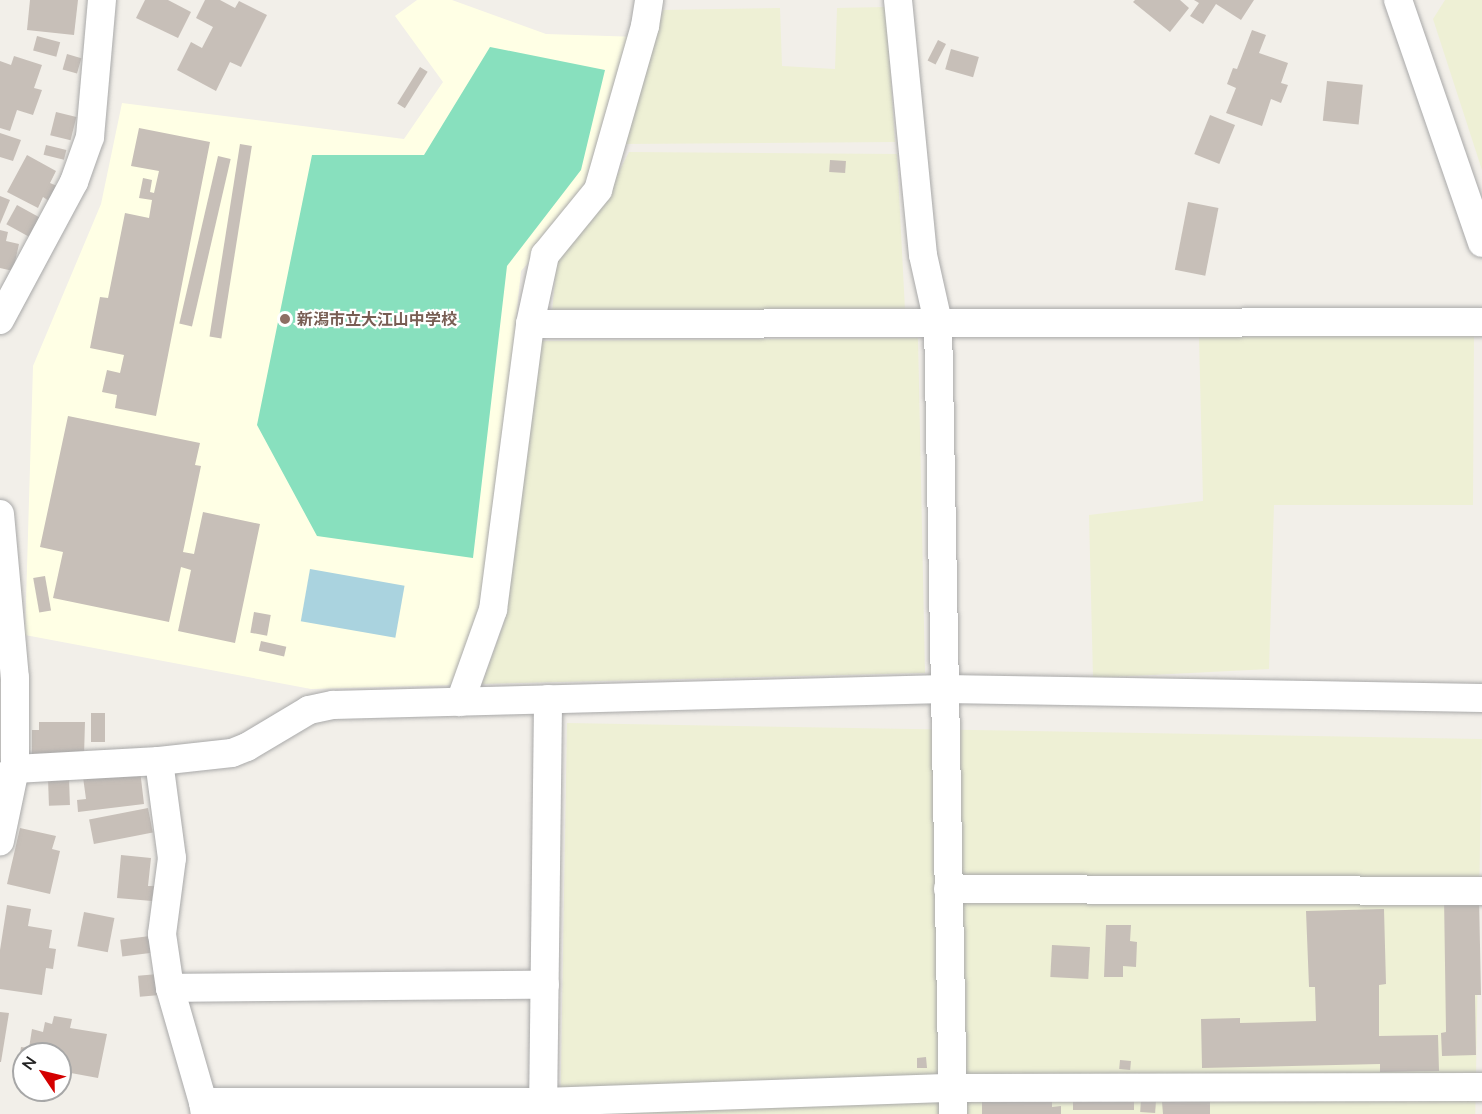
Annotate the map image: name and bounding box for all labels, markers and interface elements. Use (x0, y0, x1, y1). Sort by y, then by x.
place label: 新潟市立大江山中学校 (297, 309, 457, 329)
marker: 新潟市立大江山中学校 (278, 312, 292, 326)
north arrow (12, 1042, 72, 1102)
text: N (17, 1052, 41, 1074)

